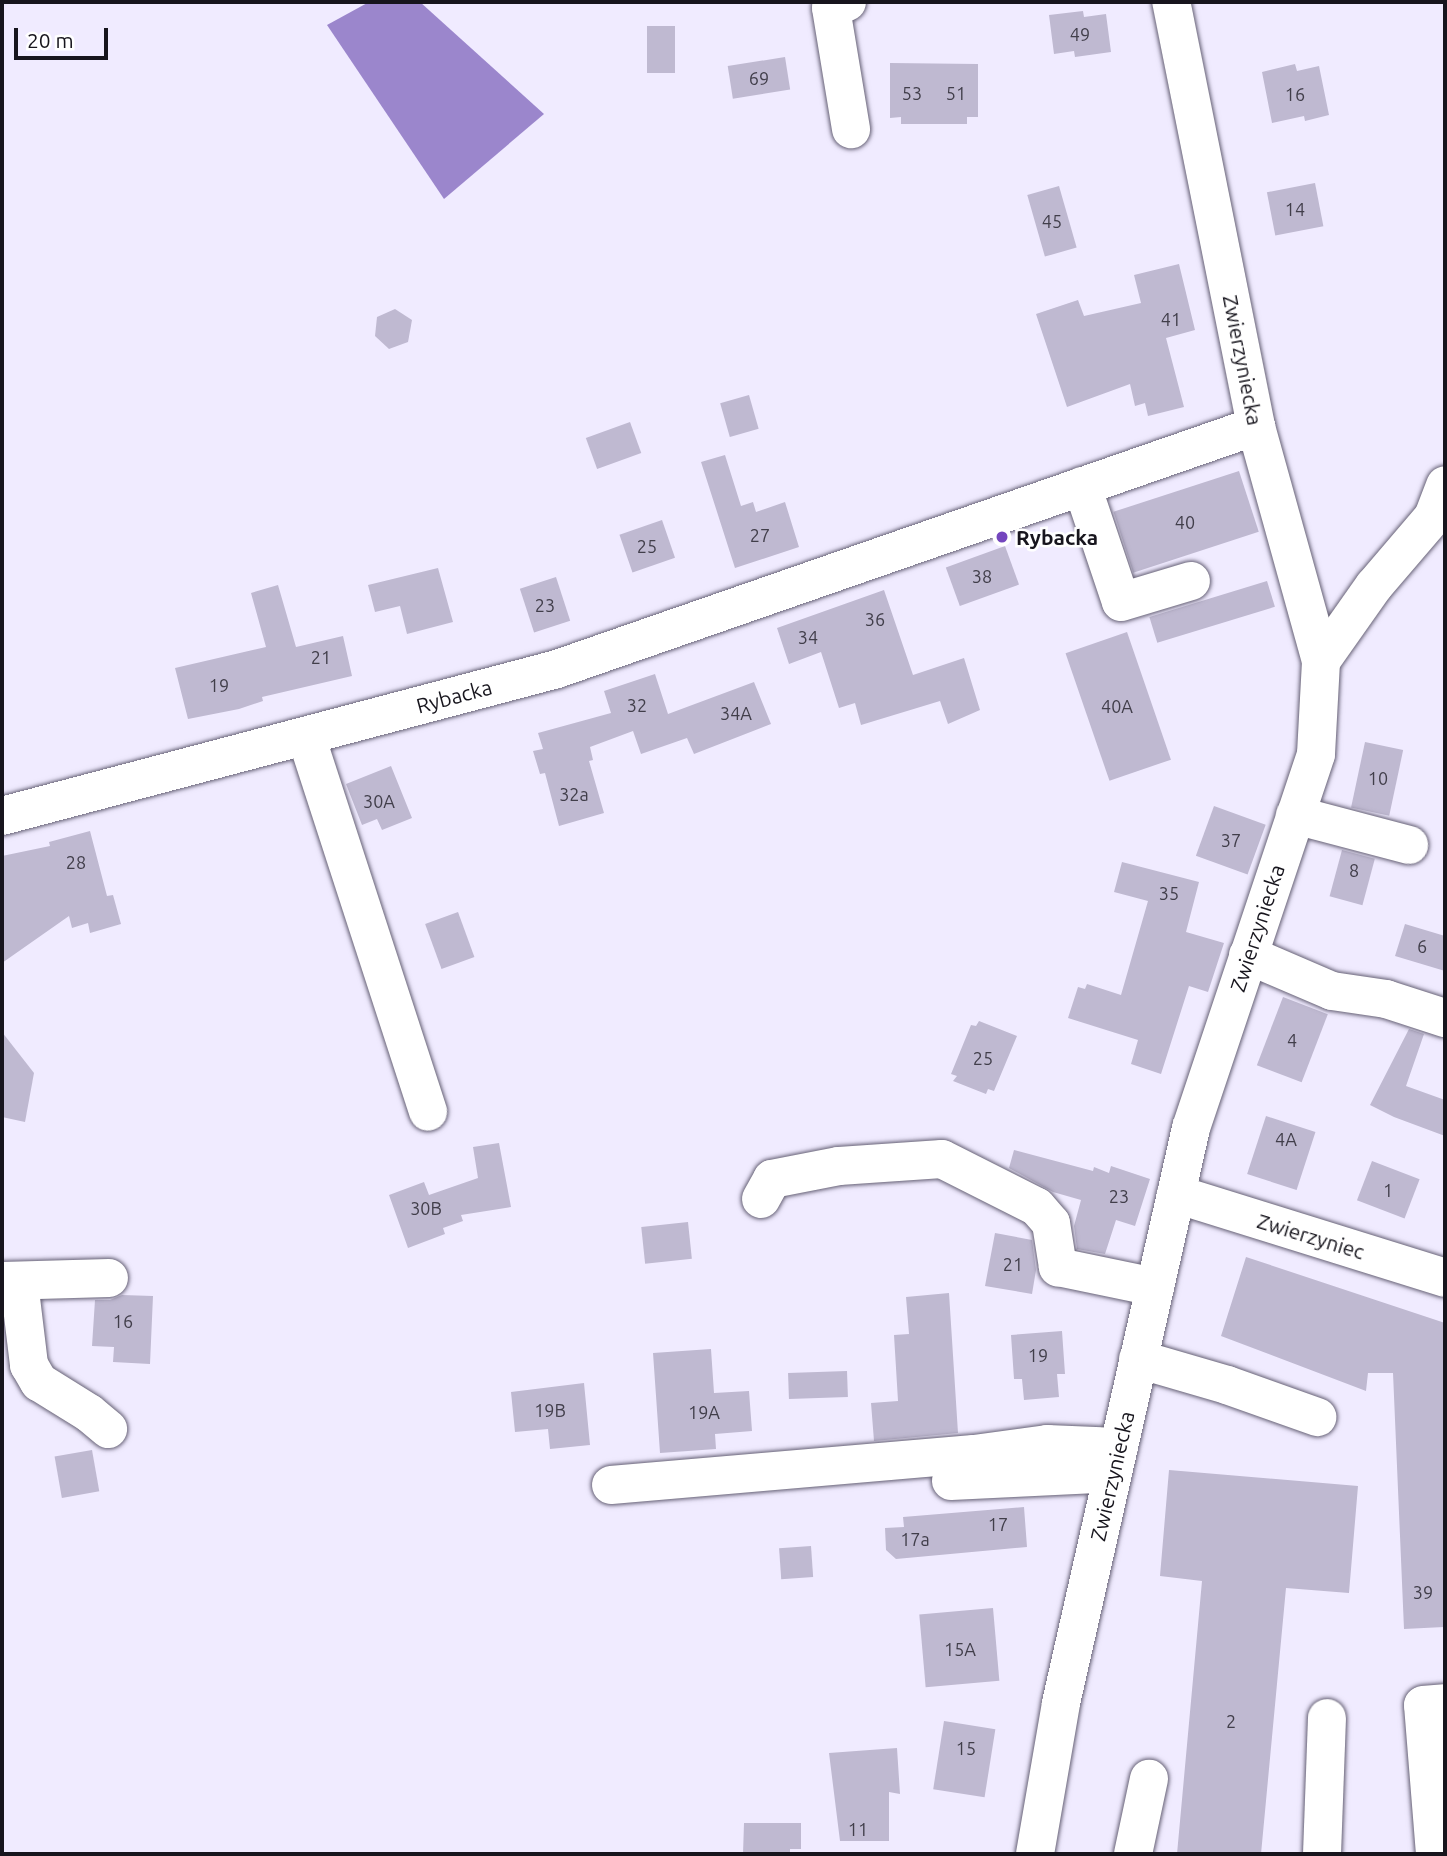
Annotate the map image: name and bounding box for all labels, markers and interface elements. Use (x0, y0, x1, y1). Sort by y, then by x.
scale bar (18, 14, 112, 58)
house number: 49 (1070, 23, 1090, 45)
text: 20 m (27, 28, 74, 52)
house number: 69 (749, 67, 769, 89)
house number: 53 (902, 82, 922, 104)
house number: 51 (946, 82, 966, 104)
house number: 16 (1285, 83, 1305, 105)
house number: 14 (1285, 198, 1305, 220)
house number: 45 (1042, 210, 1062, 232)
street label: Zwierzyniecka (1218, 293, 1268, 427)
house number: 41 (1161, 308, 1181, 330)
house number: 40 (1175, 511, 1195, 533)
house number: 27 (750, 524, 770, 546)
place label: Rybacka (1016, 524, 1098, 550)
marker: Rybacka (994, 529, 1010, 545)
house number: 25 (637, 535, 657, 557)
house number: 38 (972, 565, 992, 587)
house number: 23 (535, 594, 555, 616)
house number: 36 (865, 608, 885, 630)
house number: 34 (798, 626, 818, 648)
house number: 21 (311, 646, 331, 668)
house number: 19 (209, 674, 229, 696)
street label: Rybacka (413, 674, 495, 718)
house number: 32 (627, 694, 647, 716)
house number: 40A (1101, 695, 1133, 717)
house number: 34A (720, 702, 752, 724)
house number: 10 (1368, 767, 1388, 789)
house number: 32a (559, 783, 589, 805)
house number: 30A (363, 790, 395, 812)
house number: 37 (1221, 829, 1241, 851)
house number: 28 (66, 851, 86, 873)
house number: 8 (1349, 859, 1359, 881)
street label: Zwierzyniecka (1225, 861, 1289, 995)
house number: 35 (1159, 882, 1179, 904)
house number: 6 (1417, 935, 1427, 957)
house number: 4 (1287, 1029, 1297, 1051)
house number: 25 (973, 1047, 993, 1069)
house number: 4A (1275, 1128, 1297, 1150)
house number: 1 (1383, 1179, 1393, 1201)
house number: 23 (1109, 1185, 1129, 1207)
house number: 30B (410, 1197, 442, 1219)
street label: Zwierzyniec (1254, 1208, 1368, 1264)
house number: 21 (1003, 1253, 1023, 1275)
house number: 16 (113, 1310, 133, 1332)
house number: 19 (1028, 1344, 1048, 1366)
house number: 19B (534, 1399, 566, 1421)
house number: 19A (688, 1401, 720, 1423)
street label: Zwierzyniecka (1085, 1409, 1139, 1543)
house number: 17 (988, 1513, 1008, 1535)
house number: 17a (900, 1528, 930, 1550)
house number: 39 (1413, 1581, 1433, 1603)
house number: 15A (944, 1638, 976, 1660)
house number: 2 (1226, 1710, 1236, 1732)
house number: 15 (956, 1737, 976, 1759)
house number: 11 (848, 1818, 868, 1840)

